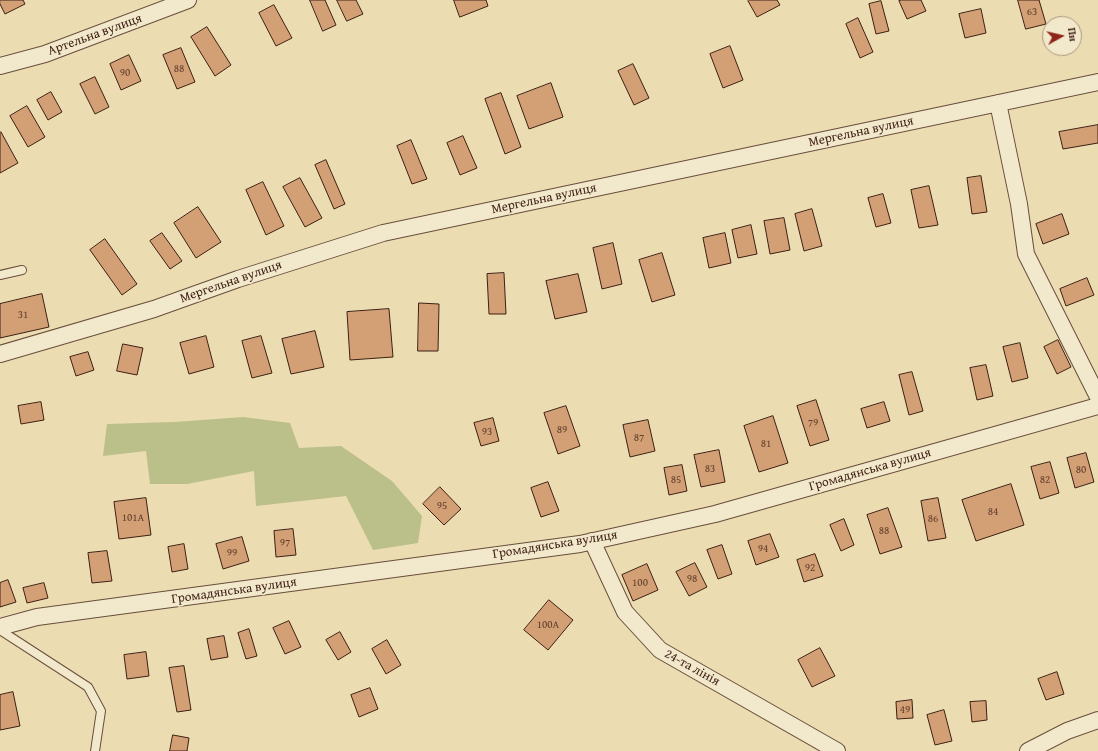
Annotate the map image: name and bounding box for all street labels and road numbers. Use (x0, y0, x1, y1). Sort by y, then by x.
street label: Артельна вулиця (46, 11, 144, 59)
street label: Мергельна вулиця (807, 113, 915, 151)
street label: Мергельна вулиця (490, 180, 598, 218)
street label: Мергельна вулиця (178, 257, 284, 307)
street label: Громадянська вулиця (807, 445, 933, 495)
street label: Громадянська вулиця (491, 527, 619, 563)
street label: Громадянська вулиця (170, 574, 298, 608)
street label: 24-та лінія (662, 646, 722, 690)

